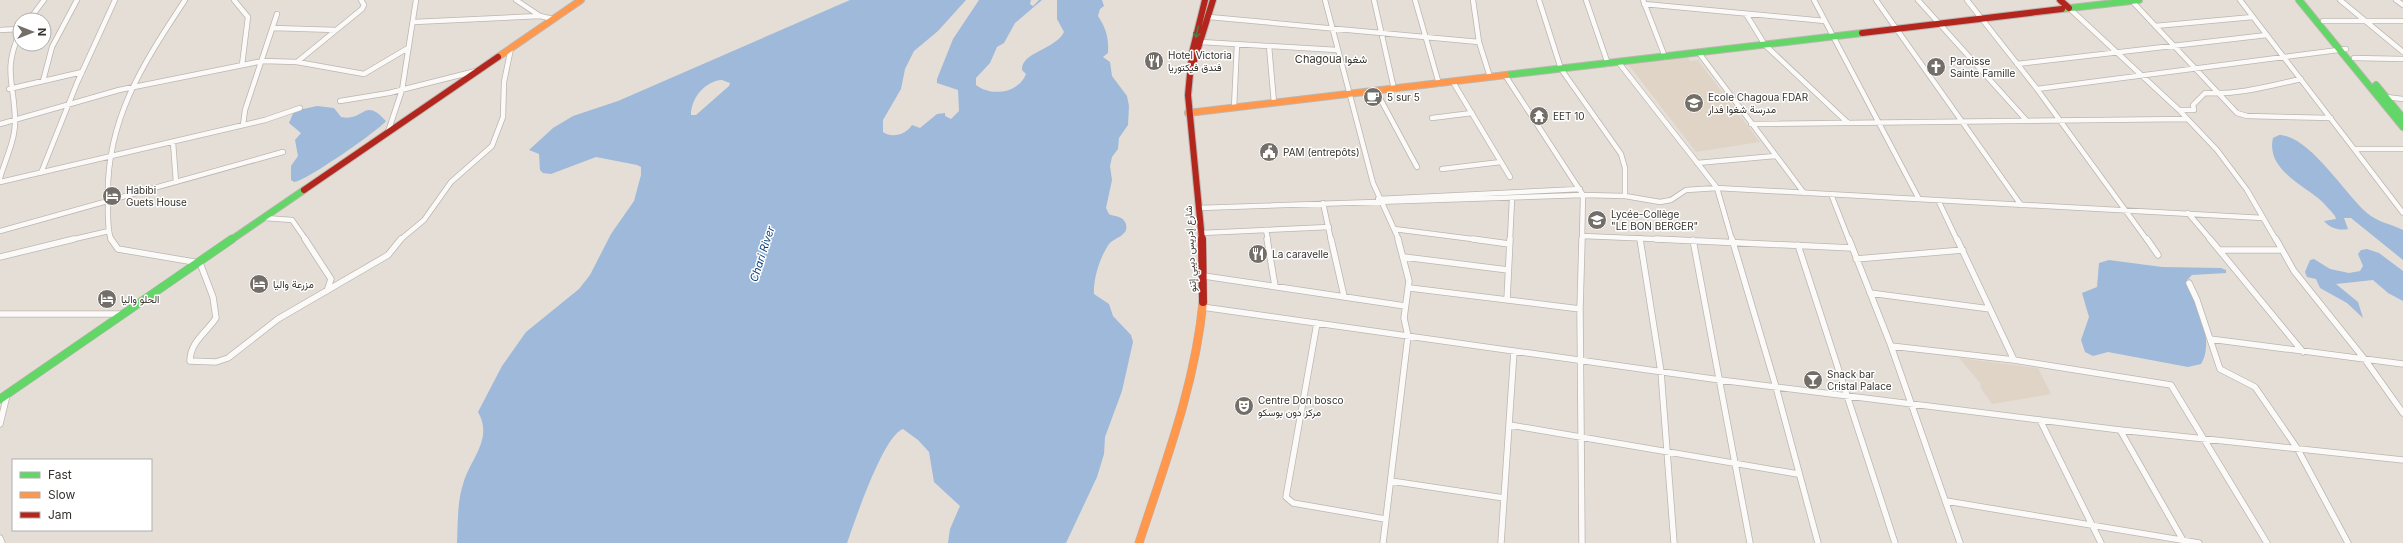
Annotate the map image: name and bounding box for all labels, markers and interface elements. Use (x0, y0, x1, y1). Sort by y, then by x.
north arrow (12, 12, 52, 52)
one-way arrow (1192, 26, 1200, 39)
text: N (35, 28, 49, 36)
place label: Hotel Victoria فندق فيكتوريا (1168, 49, 1232, 74)
restaurant icon: Hotel Victoria فندق فيكتوريا (1143, 50, 1165, 72)
district label: Chagoua شغوا (1295, 52, 1367, 66)
place label: Paroisse Sainte Famille (1950, 55, 2015, 79)
church icon: Paroisse Sainte Famille (1925, 56, 1947, 78)
cafe icon: 5 sur 5 (1362, 86, 1384, 108)
place label: 5 sur 5 (1387, 91, 1420, 103)
place label: Ecole Chagoua FDAR مدرسة شغوا فدار (1707, 91, 1809, 116)
school or university icon: Ecole Chagoua FDAR مدرسة شغوا فدار (1683, 92, 1705, 114)
temple icon: EET 10 (1528, 105, 1550, 127)
place label: EET 10 (1553, 110, 1585, 122)
public building icon: PAM (entrepôts) (1258, 141, 1280, 163)
place label: PAM (entrepôts) (1283, 146, 1360, 158)
place label: Habibi Guets House (126, 184, 187, 208)
hotel icon: Habibi Guets House (101, 185, 123, 207)
street label: شارع إدريس ديبي إتنو (1182, 205, 1201, 293)
place label: Lycée-Collège "LE BON BERGER" (1611, 208, 1698, 232)
school or university icon: Lycée-Collège "LE BON BERGER" (1586, 209, 1608, 231)
water label: Chari River (746, 224, 778, 284)
restaurant icon: La caravelle (1247, 243, 1269, 265)
place label: La caravelle (1272, 248, 1329, 260)
hotel icon: مزرعة واليا (248, 273, 270, 295)
place label: مزرعة واليا (273, 278, 314, 291)
hotel icon: الحلو واليا (96, 288, 118, 310)
place label: الحلو واليا (121, 293, 159, 306)
place label: Snack bar Cristal Palace (1827, 368, 1892, 392)
bar icon: Snack bar Cristal Palace (1802, 369, 1824, 391)
place label: Centre Don bosco مركز دون بوسكو (1258, 394, 1344, 419)
theatre icon: Centre Don bosco مركز دون بوسكو (1233, 395, 1255, 417)
legend (12, 459, 152, 531)
text: Fast (48, 467, 72, 482)
text: Slow (48, 487, 76, 502)
text: Jam (48, 507, 72, 522)

